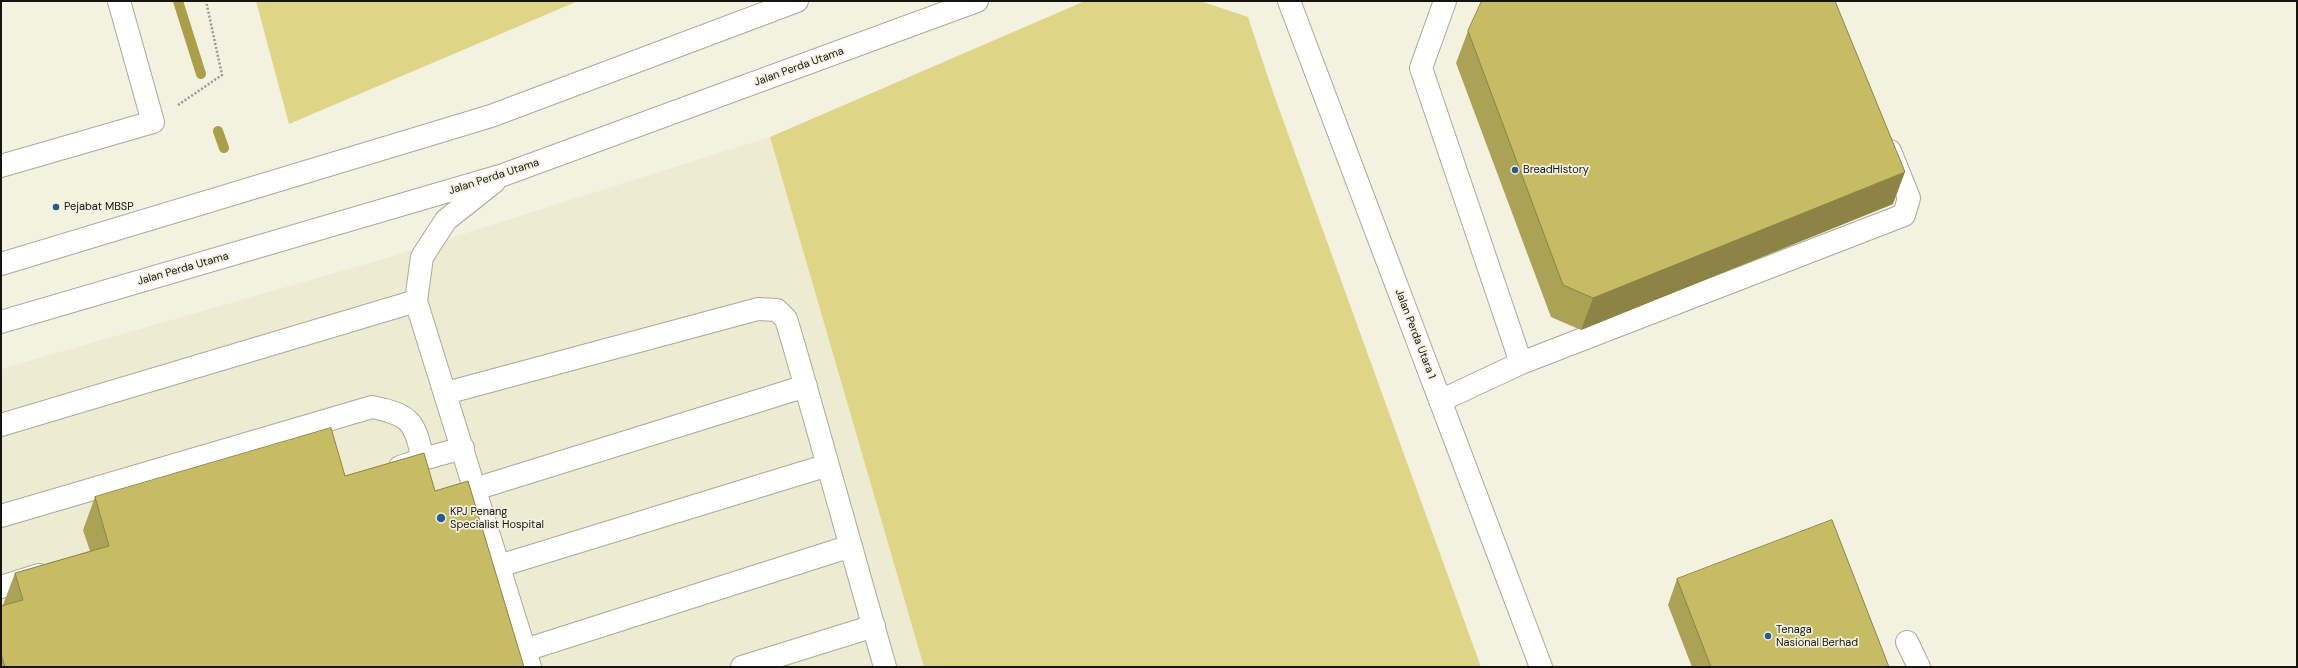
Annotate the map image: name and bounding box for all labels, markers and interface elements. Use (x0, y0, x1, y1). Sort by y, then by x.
street label: Jalan Perda Utama (752, 45, 846, 89)
street label: Jalan Perda Utama (447, 156, 541, 198)
place label: BreadHistory (1523, 163, 1589, 177)
marker: BreadHistory (1510, 165, 1520, 175)
place label: Pejabat MBSP (64, 200, 134, 214)
marker: Pejabat MBSP (51, 202, 61, 212)
street label: Jalan Perda Utama (136, 250, 230, 288)
street label: Jalan Perda Utara 1 (1392, 287, 1438, 381)
place label: KPJ Penang Specialist Hospital (450, 505, 544, 531)
marker: KPJ Penang Specialist Hospital (435, 512, 447, 524)
place label: Tenaga Nasional Berhad (1776, 623, 1858, 649)
marker: Tenaga Nasional Berhad (1763, 631, 1773, 641)

